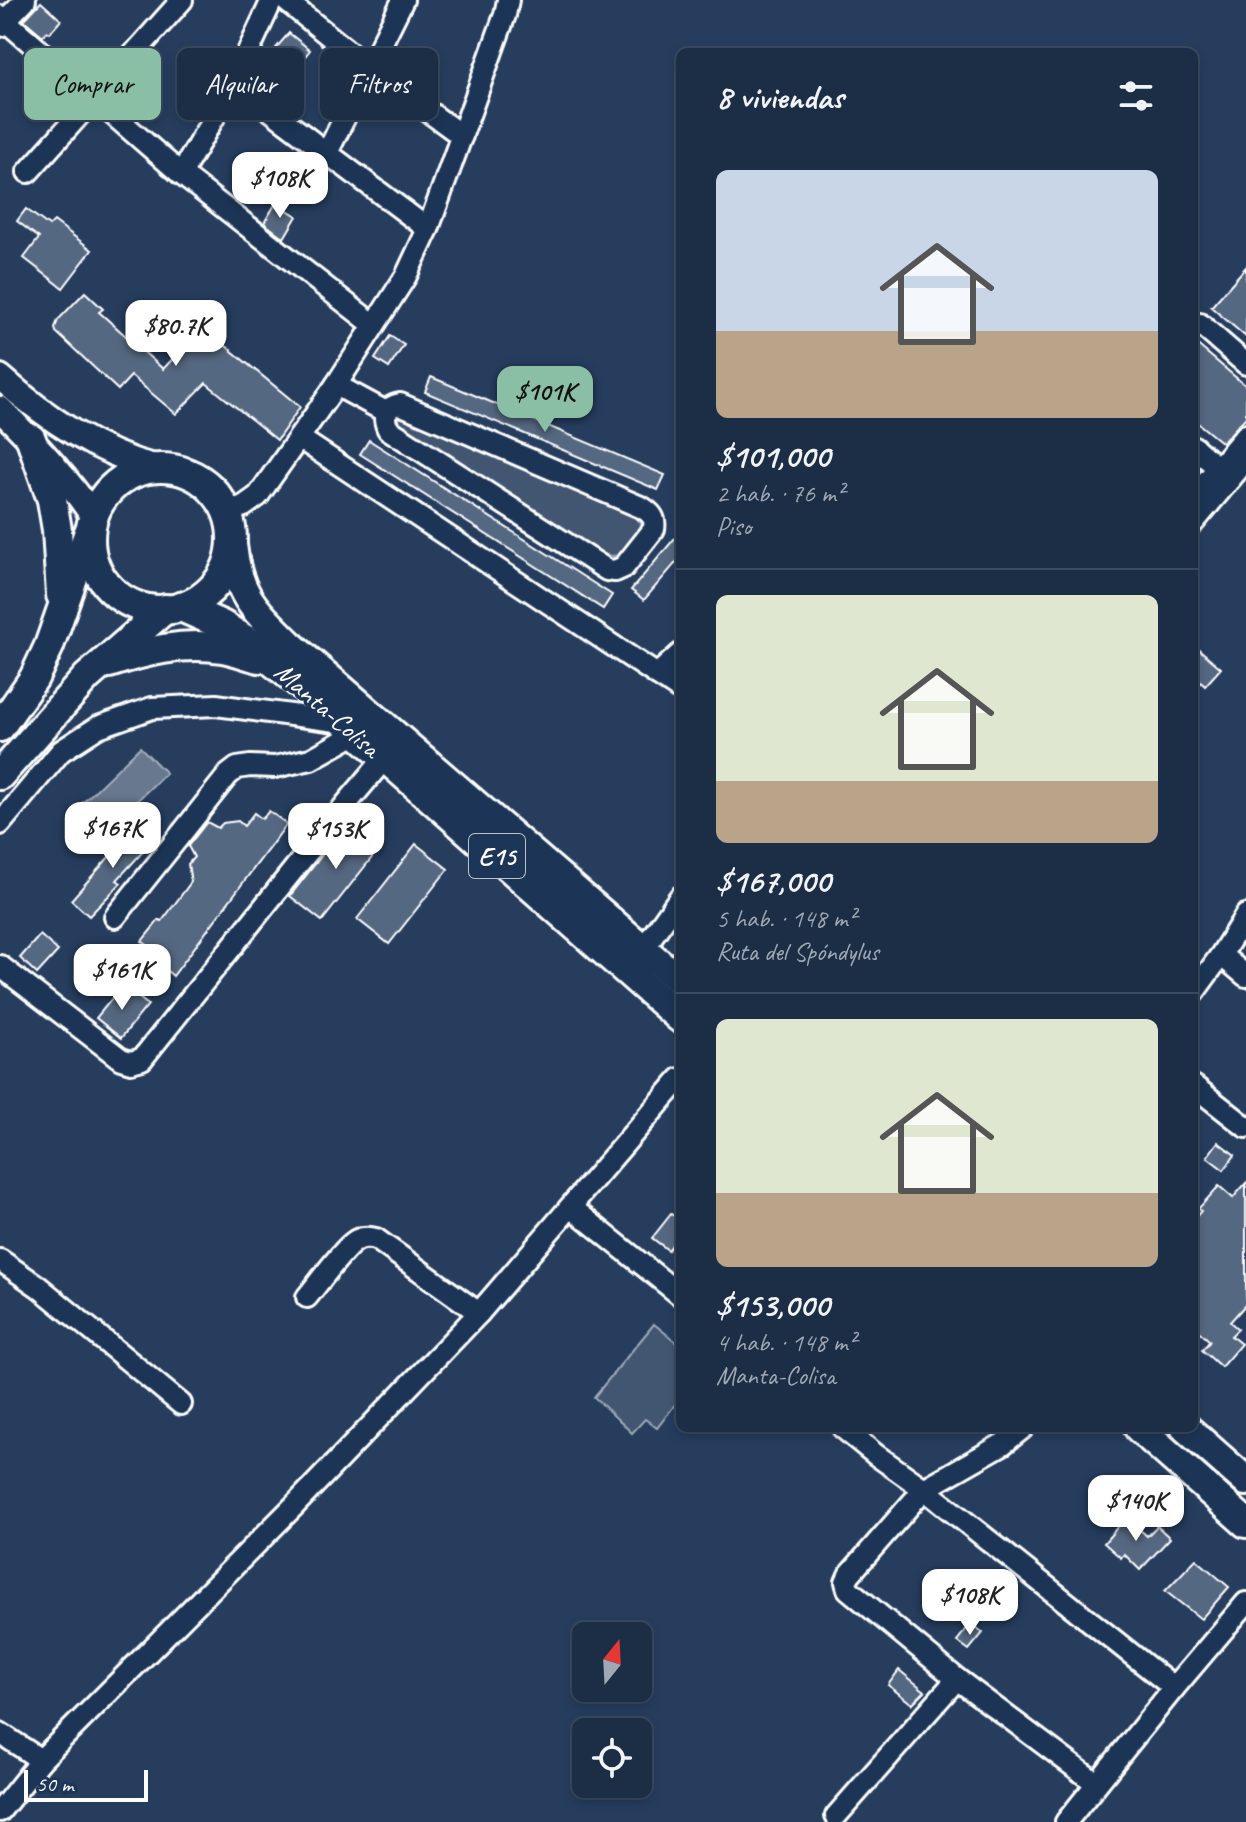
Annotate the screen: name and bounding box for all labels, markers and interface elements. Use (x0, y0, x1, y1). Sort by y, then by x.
chip: Comprar (24, 48, 161, 120)
chip: Alquilar (177, 48, 304, 120)
chip: Filtros (320, 48, 438, 120)
icon: filters (1114, 74, 1158, 118)
text: 8 viviendas (716, 75, 843, 118)
pin: $108K (224, 152, 336, 220)
text: $108K (250, 161, 310, 194)
icon: home (865, 222, 1009, 366)
pin: $80.7K (111, 300, 241, 368)
text: $80.7K (143, 309, 209, 342)
pin: $101K (489, 366, 601, 434)
text: $101K (515, 375, 575, 408)
text: $101,000 (716, 434, 830, 477)
text: 2 hab. · 76 m² (716, 477, 844, 510)
text: Piso (716, 510, 751, 543)
icon: home (865, 647, 1009, 791)
street label: Manta-Colisa (268, 654, 390, 766)
pin: $167K (57, 802, 169, 870)
pin: $153K (280, 803, 392, 871)
text: $167K (83, 811, 143, 844)
text: $153K (306, 812, 366, 845)
road number: E15 (469, 834, 525, 878)
text: $167,000 (716, 859, 830, 902)
text: 5 hab. · 148 m² (716, 902, 856, 935)
text: Ruta del Spóndylus (716, 935, 879, 968)
pin: $161K (66, 944, 178, 1012)
text: $161K (92, 953, 152, 986)
icon: home (865, 1071, 1009, 1215)
text: $153,000 (716, 1283, 829, 1326)
text: 4 hab. · 148 m² (716, 1326, 856, 1359)
text: Manta-Colisa (716, 1359, 836, 1392)
pin: $140K (1080, 1475, 1192, 1543)
text: $140K (1106, 1484, 1166, 1517)
pin: $108K (914, 1569, 1026, 1637)
text: $108K (940, 1578, 1000, 1611)
north arrow (572, 1622, 652, 1702)
map controls (572, 1622, 652, 1798)
button: locate (572, 1718, 652, 1798)
scale bar (24, 1766, 148, 1802)
text: 50 m (36, 1770, 73, 1798)

